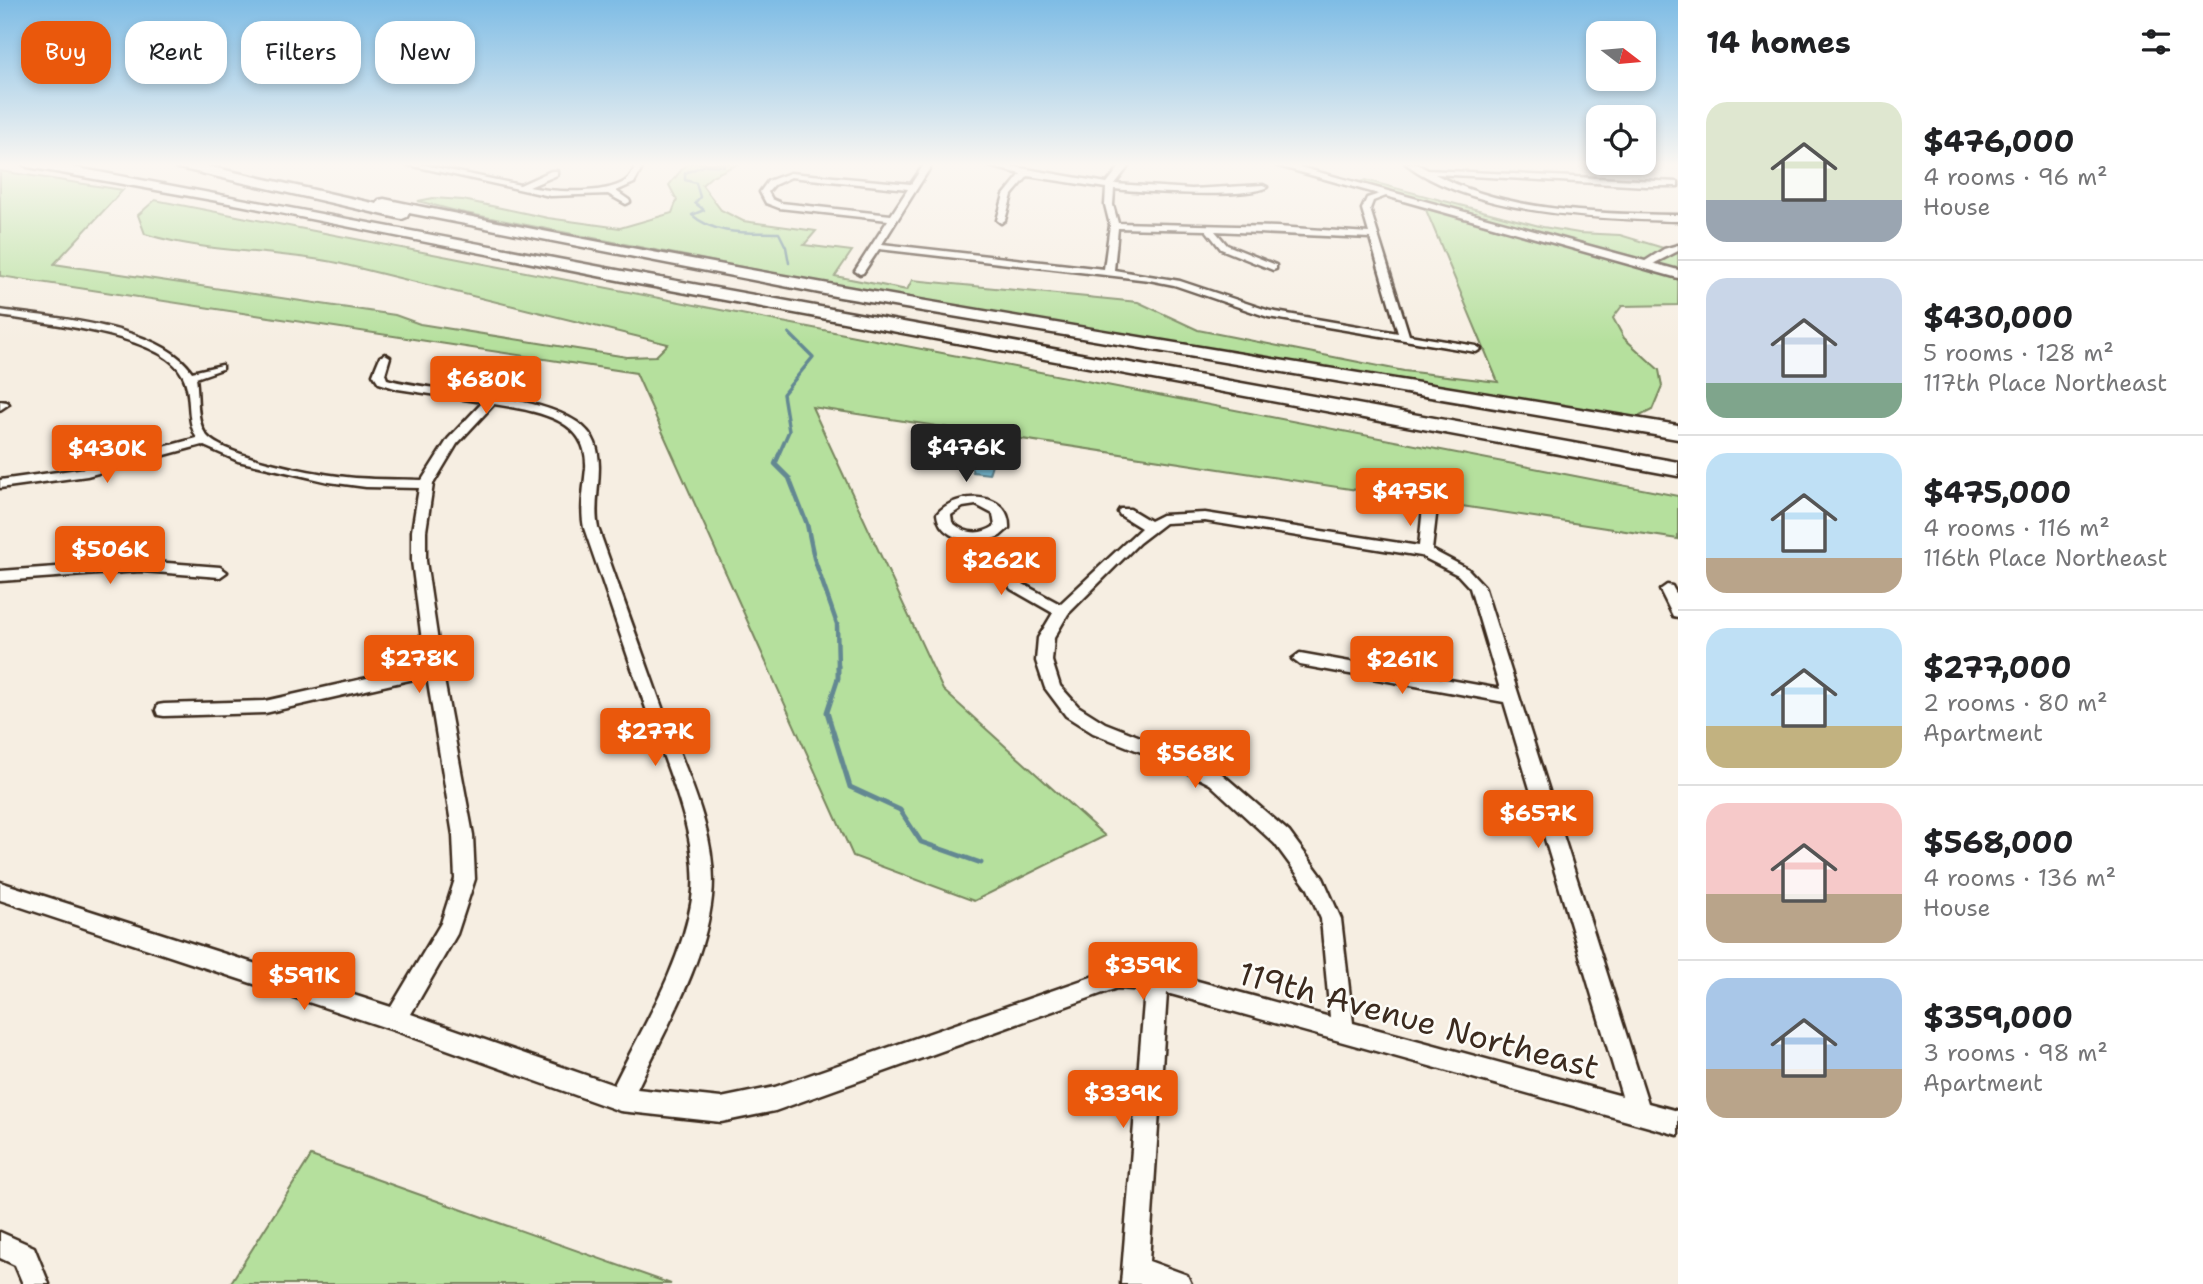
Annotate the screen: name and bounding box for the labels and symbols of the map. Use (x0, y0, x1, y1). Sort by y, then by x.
north arrow (1586, 21, 1656, 91)
pin: $680K (437, 356, 535, 416)
pin: $476K (917, 424, 1015, 484)
pin: $430K (58, 426, 156, 485)
pin: $475K (1361, 468, 1459, 528)
pin: $506K (61, 526, 159, 586)
pin: $262K (952, 538, 1050, 597)
pin: $278K (370, 636, 468, 695)
pin: $261K (1353, 636, 1451, 696)
pin: $277K (606, 708, 704, 768)
pin: $568K (1146, 730, 1244, 790)
pin: $657K (1489, 790, 1587, 850)
pin: $359K (1094, 942, 1192, 1002)
street label: 119th Avenue Northeast (1234, 951, 1604, 1089)
pin: $591K (255, 953, 353, 1012)
pin: $339K (1074, 1070, 1172, 1130)

